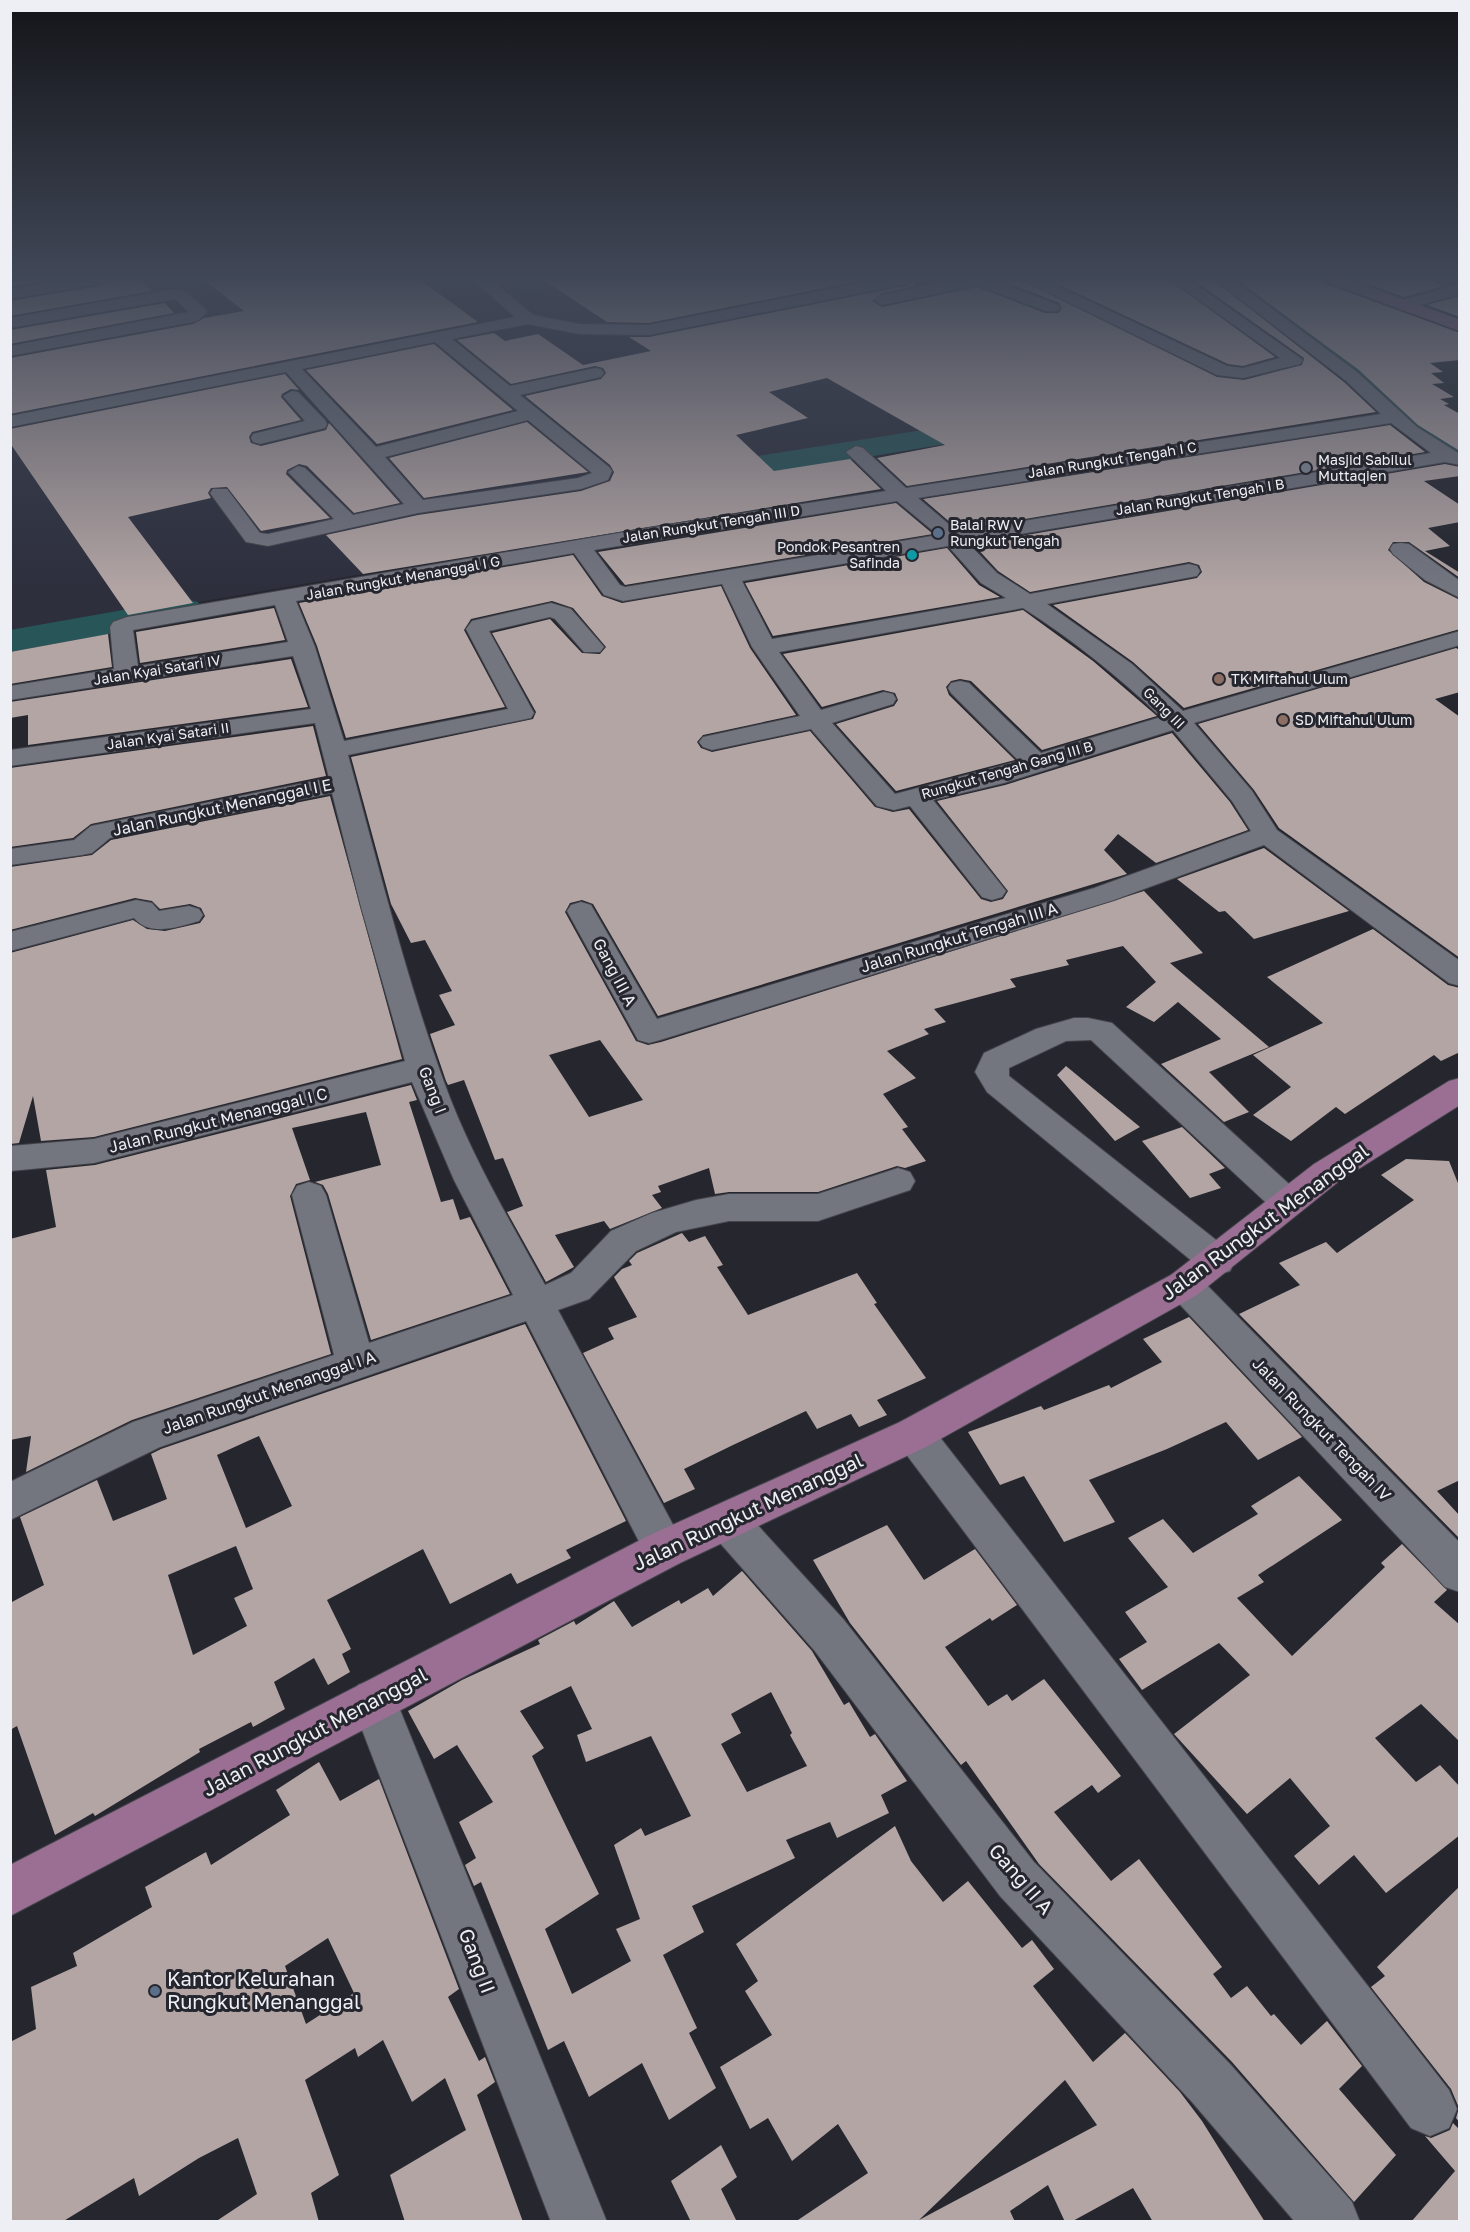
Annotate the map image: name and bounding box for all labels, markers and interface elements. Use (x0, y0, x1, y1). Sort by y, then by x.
street label: Jalan Rungkut Tengah I C (1026, 438, 1198, 481)
place label: Masjid Sabilul Muttaqien (1318, 451, 1412, 484)
marker: Masjid Sabilul Muttaqien (1299, 461, 1313, 475)
street label: Jalan Rungkut Tengah I B (1114, 475, 1286, 518)
street label: Jalan Rungkut Tengah III D (621, 501, 801, 546)
place label: Balai RW V Rungkut Tengah (950, 516, 1060, 549)
marker: Balai RW V Rungkut Tengah (931, 526, 945, 540)
place label: Pondok Pesantren Safinda (777, 538, 900, 571)
marker: Pondok Pesantren Safinda (905, 548, 919, 562)
street label: Jalan Rungkut Menanggal I G (305, 552, 501, 603)
street label: Jalan Kyai Satari IV (92, 651, 222, 688)
place label: TK Miftahul Ulum (1231, 670, 1348, 687)
marker: TK Miftahul Ulum (1212, 672, 1226, 686)
street label: Gang III (1140, 683, 1189, 732)
place label: SD Miftahul Ulum (1295, 711, 1412, 728)
marker: SD Miftahul Ulum (1276, 713, 1290, 727)
street label: Jalan Kyai Satari II (106, 718, 230, 753)
street label: Rungkut Tengah Gang III B (919, 737, 1095, 802)
street label: Jalan Rungkut Menanggal I E (111, 774, 333, 840)
street label: Jalan Rungkut Tengah III A (858, 897, 1060, 977)
street label: Gang III A (589, 935, 641, 1010)
street label: Gang I (415, 1064, 451, 1116)
street label: Jalan Rungkut Menanggal I C (107, 1083, 329, 1157)
street label: Jalan Rungkut Menanggal (1156, 1138, 1373, 1305)
street label: Jalan Rungkut Menanggal I A (160, 1346, 379, 1438)
street label: Jalan Rungkut Tengah IV (1248, 1353, 1396, 1505)
street label: Jalan Rungkut Menanggal (629, 1447, 866, 1575)
street label: Jalan Rungkut Menanggal (198, 1662, 431, 1801)
street label: Gang II A (984, 1838, 1059, 1919)
street label: Gang II (455, 1925, 501, 1996)
place label: Kantor Kelurahan Rungkut Menanggal (167, 1966, 360, 2013)
marker: Kantor Kelurahan Rungkut Menanggal (148, 1984, 162, 1998)

